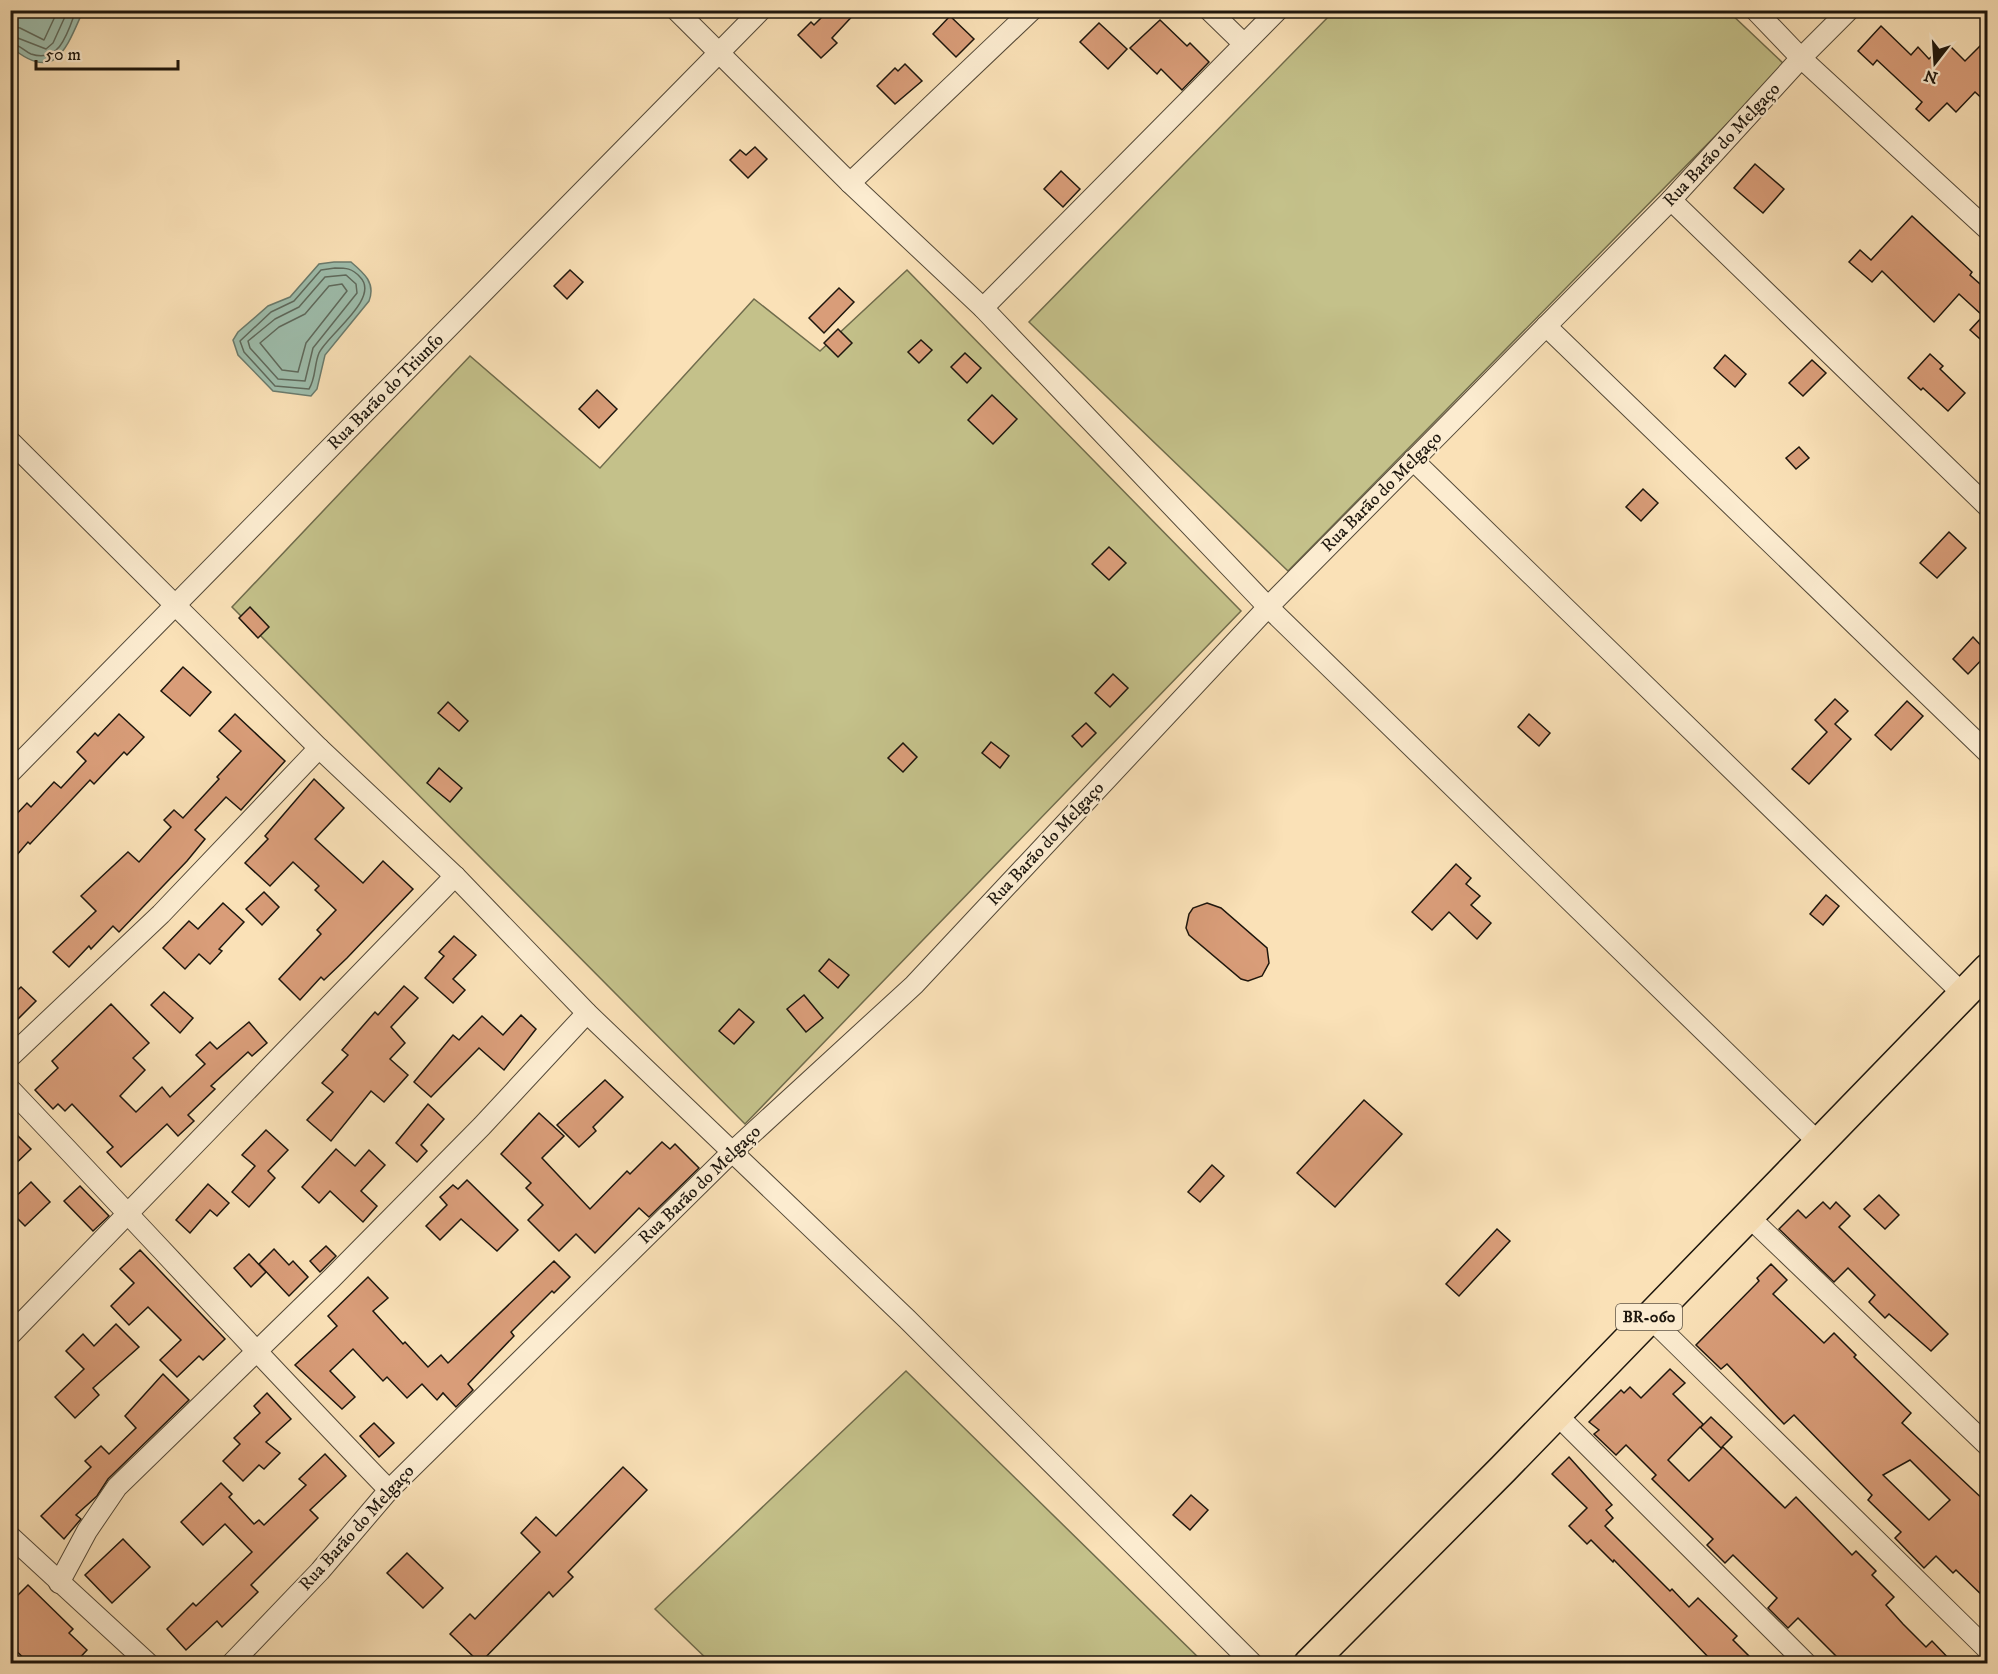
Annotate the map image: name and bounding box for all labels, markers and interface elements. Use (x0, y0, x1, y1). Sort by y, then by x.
scale bar (36, 33, 178, 71)
north arrow (1905, 33, 1965, 93)
text: 50 m (45, 44, 81, 66)
text: N (1922, 65, 1940, 88)
street label: Rua Barão do Melgaço (1659, 78, 1785, 212)
street label: Rua Barão do Triunfo (323, 329, 449, 455)
street label: Rua Barão do Melgaço (1317, 427, 1447, 557)
street label: Rua Barão do Melgaço (983, 777, 1109, 911)
street label: Rua Barão do Melgaço (634, 1121, 766, 1249)
road number: BR-060 (1616, 1304, 1682, 1330)
street label: Rua Barão do Melgaço (295, 1460, 419, 1595)

